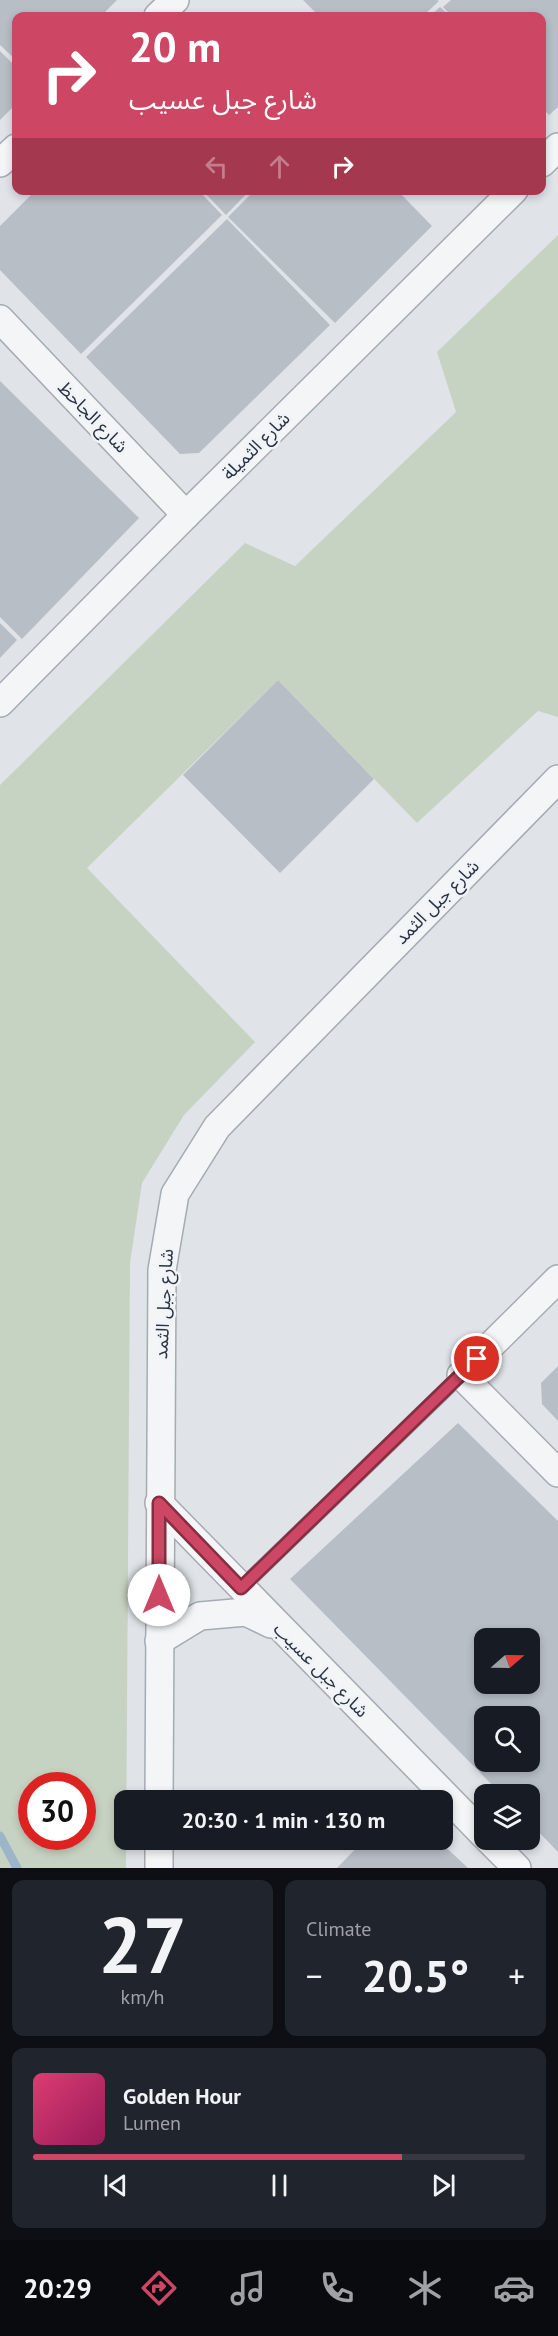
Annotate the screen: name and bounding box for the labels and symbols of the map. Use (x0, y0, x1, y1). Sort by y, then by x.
street label: شارع الجاحظ (51, 376, 133, 460)
street label: شارع الثميلة (217, 407, 297, 487)
street label: شارع جبل الثمد (390, 855, 486, 951)
street label: شارع جبل الثمد (149, 1248, 181, 1360)
pin (451, 1333, 502, 1384)
position arrow (127, 1563, 191, 1627)
street label: شارع جبل عسيب (267, 1617, 374, 1724)
north arrow (474, 1628, 540, 1694)
speed limit sign: 30 (18, 1772, 96, 1850)

